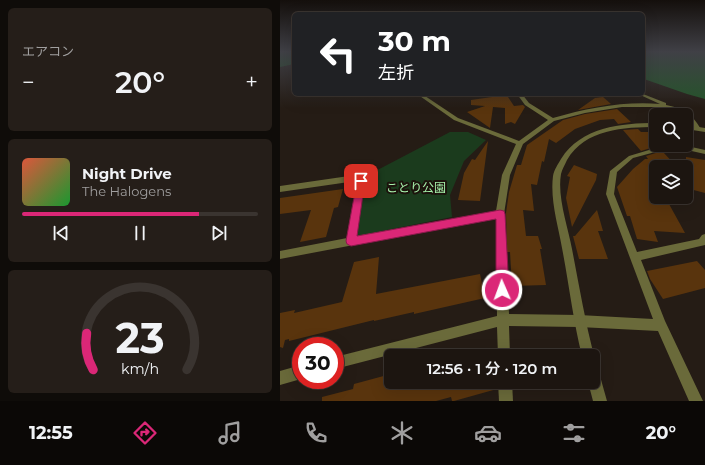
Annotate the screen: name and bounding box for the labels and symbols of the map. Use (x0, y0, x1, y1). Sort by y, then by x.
pin (344, 164, 378, 198)
park label: ことり公園 (386, 180, 446, 195)
position arrow (481, 269, 523, 311)
speed limit sign: 30 (292, 337, 344, 389)

